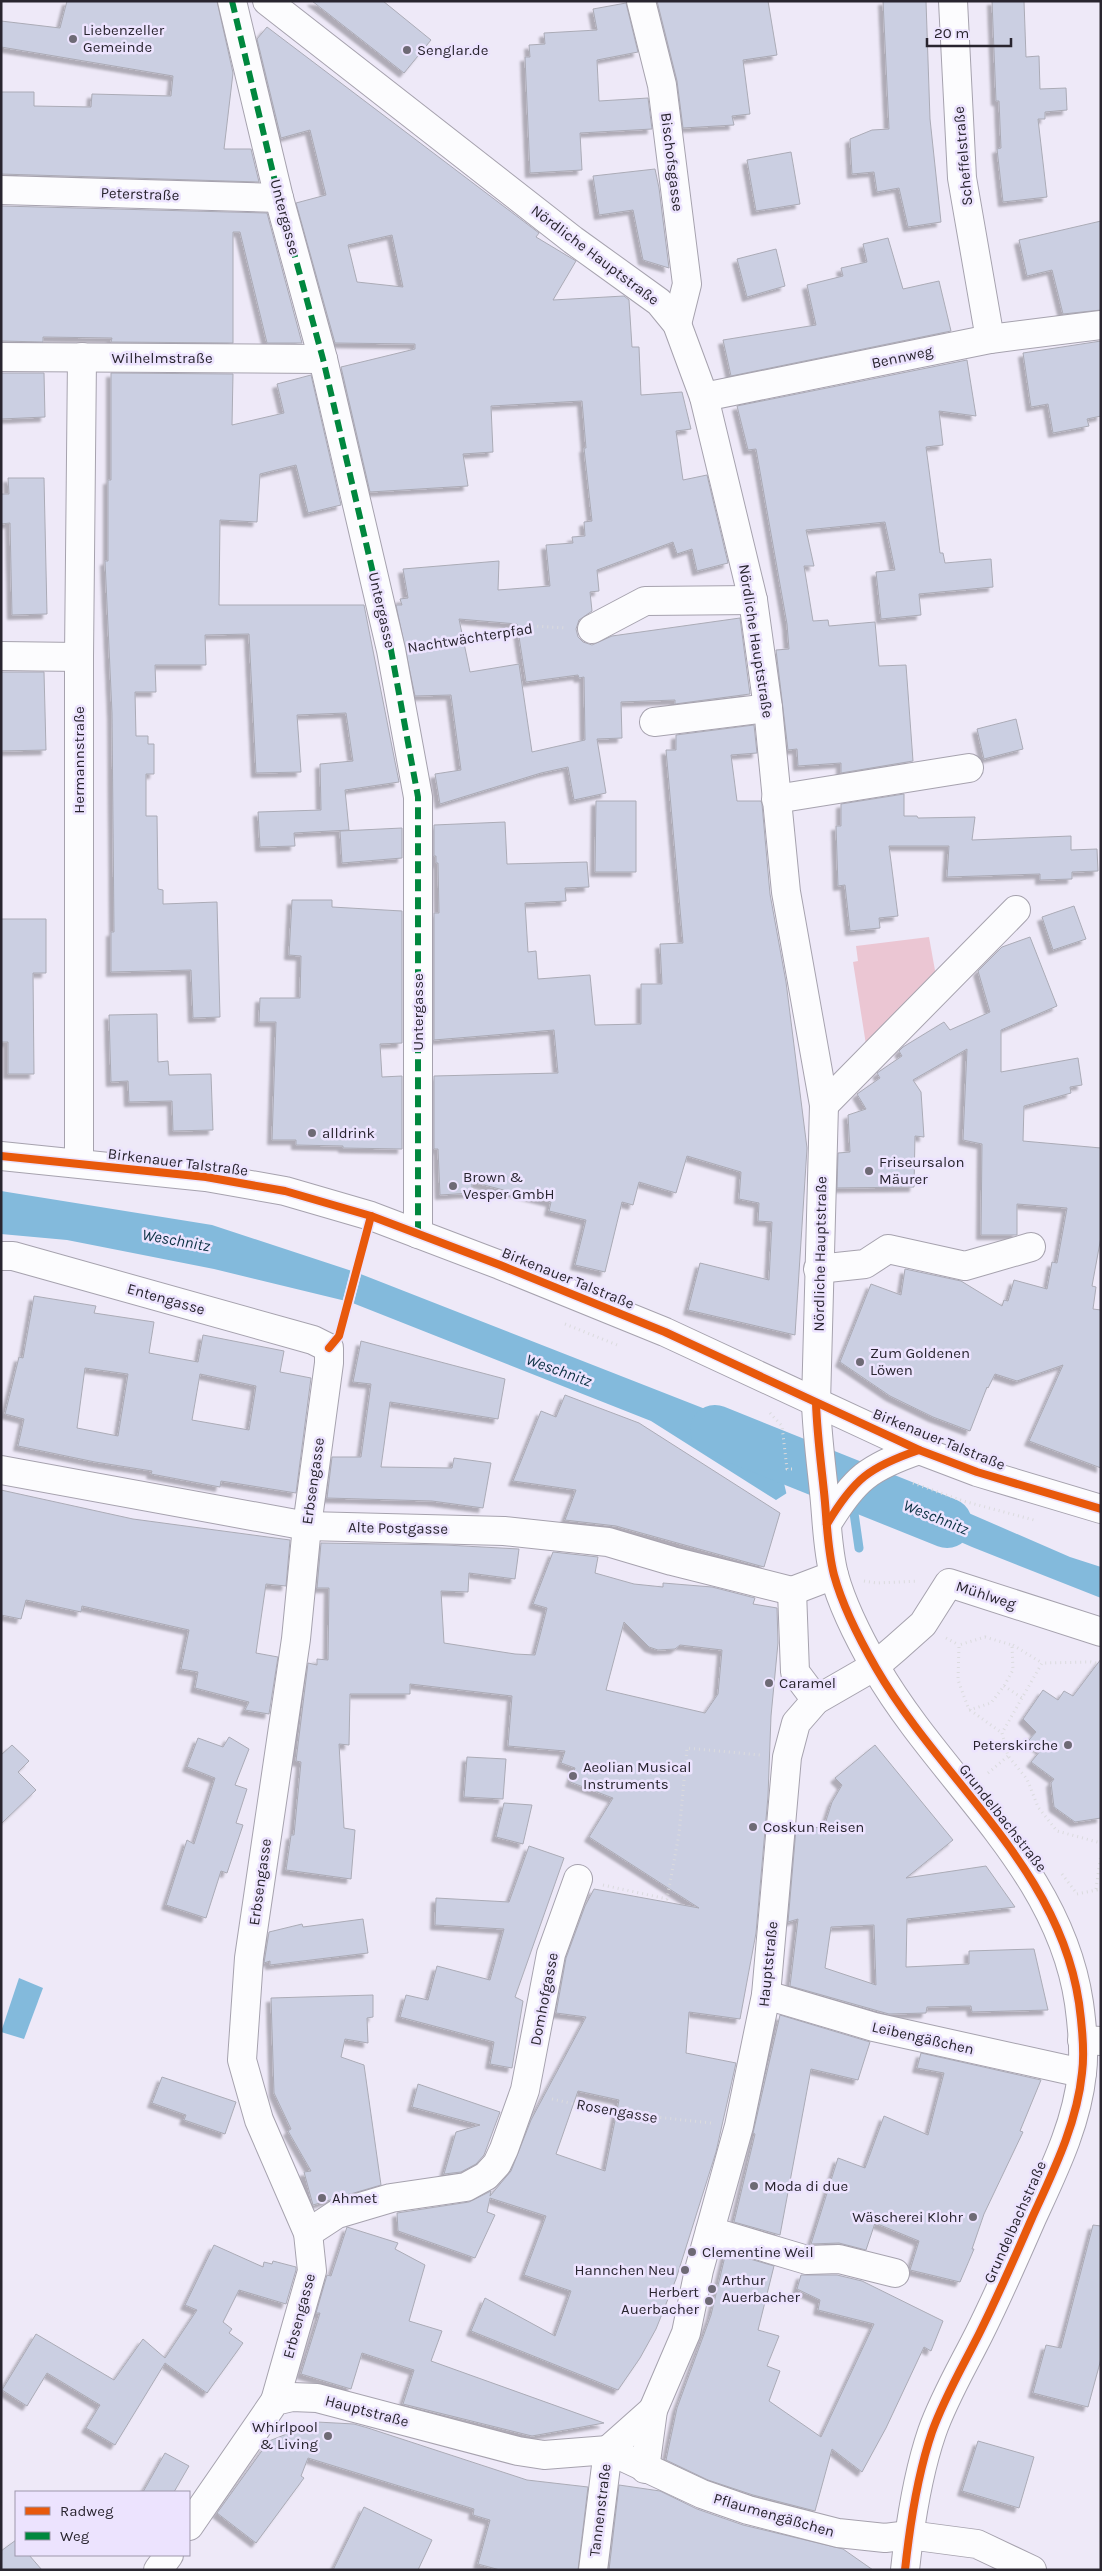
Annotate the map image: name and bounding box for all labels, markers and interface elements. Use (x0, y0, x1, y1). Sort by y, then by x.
scale bar (927, 15, 1011, 47)
place label: Liebenzeller Gemeinde (83, 21, 165, 56)
text: 20 m (934, 24, 969, 42)
marker: Liebenzeller Gemeinde (67, 33, 79, 45)
place label: Senglar.de (417, 41, 488, 59)
marker: Senglar.de (401, 44, 413, 56)
street label: Scheffelstraße (950, 105, 976, 207)
street label: Bischofsgasse (657, 112, 687, 212)
street label: Untergasse (266, 177, 304, 257)
street label: Peterstraße (100, 184, 180, 204)
street label: Nördliche Hauptstraße (528, 201, 662, 309)
street label: Bennweg (870, 342, 935, 372)
street label: Wilhelmstraße (111, 349, 213, 367)
street label: Nördliche Hauptstraße (735, 563, 777, 719)
street label: Untergasse (365, 570, 399, 650)
street label: Nachtwächterpfad (406, 619, 534, 657)
street label: Hermannstraße (70, 706, 88, 814)
street label: Untergasse (409, 973, 427, 1051)
place label: alldrink (322, 1124, 375, 1142)
marker: alldrink (306, 1127, 318, 1139)
street label: Birkenauer Talstraße (107, 1144, 249, 1180)
place label: Friseursalon Mäurer (879, 1153, 964, 1188)
marker: Friseursalon Mäurer (863, 1165, 875, 1177)
place label: Brown & Vesper GmbH (463, 1168, 555, 1203)
street label: Nördliche Hauptstraße (810, 1176, 830, 1332)
marker: Brown & Vesper GmbH (447, 1180, 459, 1192)
water label: Weschnitz (141, 1225, 212, 1255)
street label: Birkenauer Talstraße (499, 1243, 637, 1313)
street label: Entengasse (125, 1279, 207, 1319)
place label: Zum Goldenen Löwen (870, 1344, 970, 1379)
water label: Weschnitz (523, 1349, 595, 1391)
marker: Zum Goldenen Löwen (854, 1356, 866, 1368)
street label: Birkenauer Talstraße (870, 1404, 1008, 1474)
street label: Erbsengasse (298, 1436, 328, 1526)
water label: Weschnitz (901, 1495, 972, 1539)
street label: Alte Postgasse (348, 1518, 448, 1538)
street label: Mühlweg (954, 1577, 1019, 1613)
place label: Caramel (779, 1674, 836, 1692)
marker: Caramel (763, 1677, 775, 1689)
place label: Peterskirche (973, 1736, 1058, 1754)
marker: Peterskirche (1062, 1739, 1074, 1751)
place label: Aeolian Musical Instruments (583, 1758, 691, 1793)
street label: Grundelbachstraße (955, 1760, 1051, 1876)
marker: Aeolian Musical Instruments (567, 1770, 579, 1782)
place label: Coskun Reisen (763, 1818, 864, 1836)
marker: Coskun Reisen (747, 1821, 759, 1833)
street label: Erbsengasse (245, 1837, 275, 1927)
street label: Hauptstraße (755, 1920, 781, 2008)
street label: Domhofgasse (526, 1951, 562, 2047)
street label: Leibengäßchen (870, 2017, 976, 2059)
street label: Rosengasse (575, 2095, 659, 2127)
street label: Grundelbachstraße (980, 2158, 1050, 2286)
place label: Moda di due (764, 2177, 848, 2195)
marker: Moda di due (748, 2180, 760, 2192)
place label: Ahmet (332, 2189, 377, 2207)
marker: Ahmet (316, 2192, 328, 2204)
place label: Wäscherei Klohr (852, 2208, 964, 2226)
marker: Wäscherei Klohr (967, 2211, 979, 2223)
place label: Clementine Weil (702, 2243, 814, 2261)
marker: Clementine Weil (686, 2246, 698, 2258)
place label: Hannchen Neu (574, 2261, 675, 2279)
marker: Hannchen Neu (679, 2264, 691, 2276)
street label: Erbsengasse (279, 2271, 319, 2361)
place label: Arthur Auerbacher (722, 2271, 800, 2306)
place label: Herbert Auerbacher (621, 2283, 700, 2318)
marker: Arthur Auerbacher (706, 2283, 718, 2295)
marker: Herbert Auerbacher (703, 2295, 715, 2307)
street label: Hauptstraße (323, 2391, 411, 2431)
place label: Whirlpool & Living (252, 2418, 319, 2453)
marker: Whirlpool & Living (322, 2430, 334, 2442)
street label: Tannenstraße (585, 2463, 615, 2557)
street label: Pflaumengäßchen (711, 2489, 837, 2541)
legend (15, 2491, 190, 2556)
text: Radweg (60, 2502, 114, 2520)
text: Weg (60, 2527, 90, 2545)

